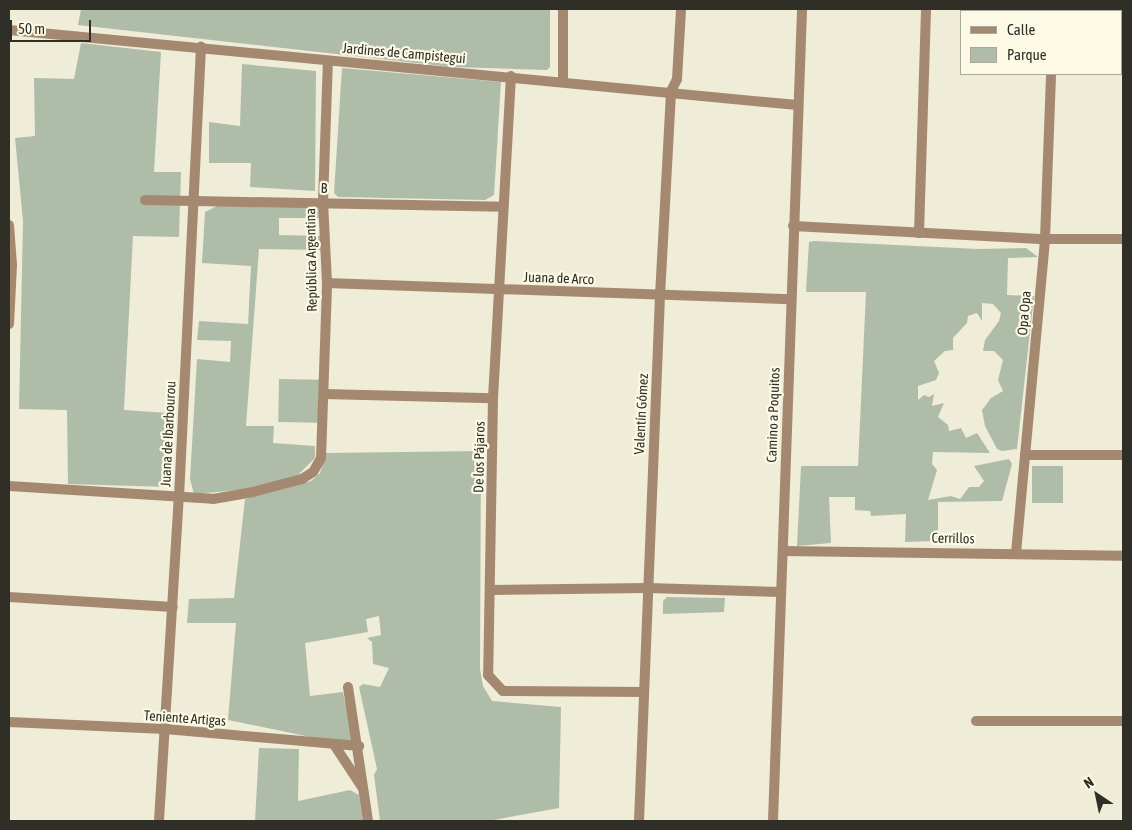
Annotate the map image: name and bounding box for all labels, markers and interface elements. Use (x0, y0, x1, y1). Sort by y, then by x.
scale bar (12, 10, 94, 42)
legend (960, 10, 1122, 75)
text: 50 m (18, 20, 45, 37)
text: Calle (1007, 21, 1035, 38)
street label: Jardines de Campistegui (342, 39, 466, 67)
text: Parque (1007, 46, 1047, 63)
street label: B (320, 179, 328, 197)
street label: República Argentina (302, 208, 320, 312)
street label: Juana de Arco (523, 268, 595, 288)
street label: Opa Opa (1014, 290, 1034, 336)
street label: Camino a Poquitos (763, 367, 783, 463)
street label: Valentín Gómez (630, 373, 652, 455)
street label: Juana de Ibarbourou (157, 381, 179, 487)
street label: De los Pájaros (470, 421, 488, 493)
street label: Cerrillos (931, 529, 975, 547)
street label: Teniente Artigas (143, 707, 227, 729)
north arrow (1072, 770, 1122, 820)
text: N (1081, 774, 1097, 792)

